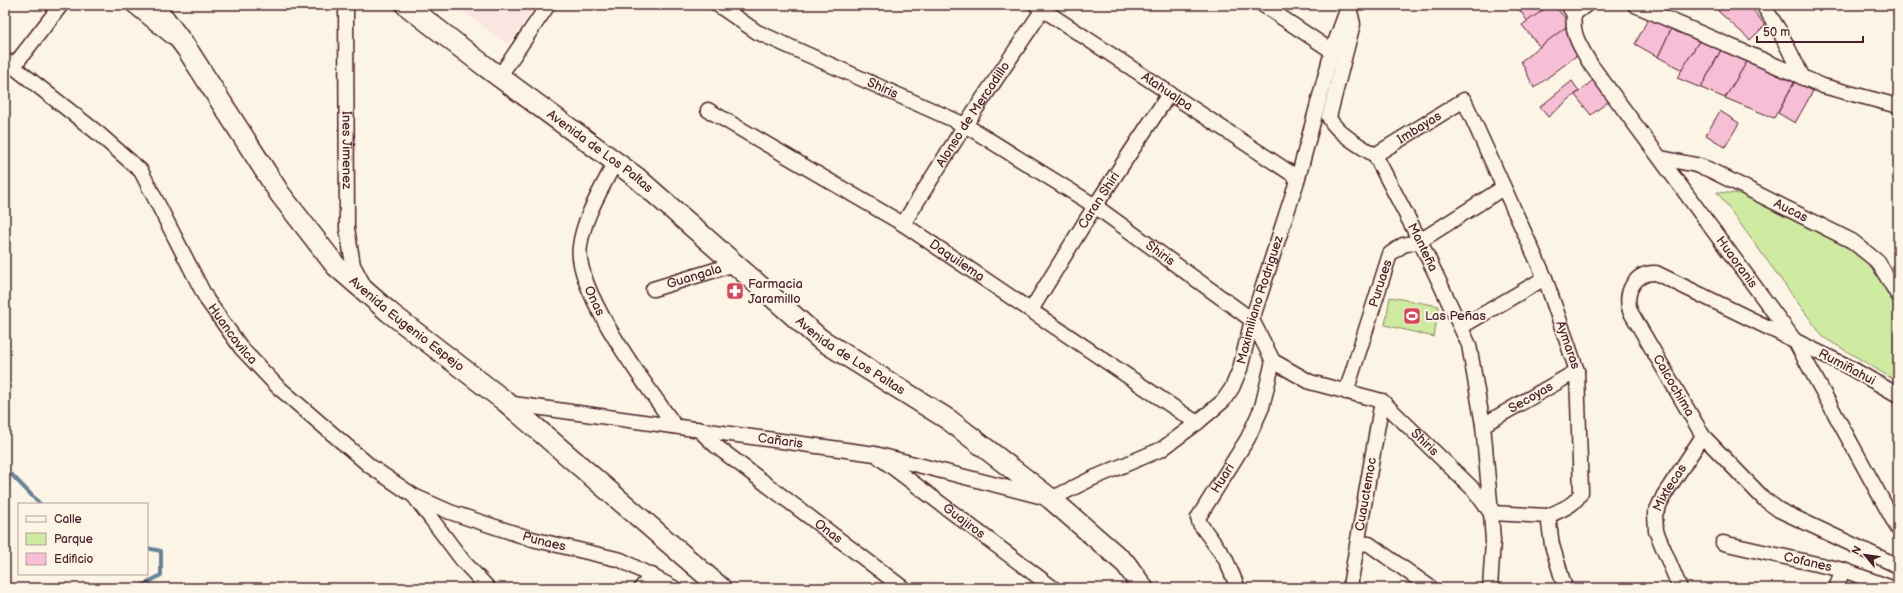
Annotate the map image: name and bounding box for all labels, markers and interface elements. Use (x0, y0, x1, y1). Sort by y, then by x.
scale bar (1757, 18, 1863, 44)
text: 50 m (1763, 25, 1790, 40)
street label: Alonso de Mercadillo (933, 59, 1013, 170)
street label: Atahualpa (1138, 69, 1196, 114)
street label: Shiris (865, 74, 901, 102)
street label: Avenida de Los Paltas (544, 106, 657, 197)
street label: Imbayas (1394, 108, 1445, 147)
street label: Ines Jimenez (338, 111, 355, 190)
street label: Caran Shiri (1075, 169, 1123, 232)
street label: Aucas (1771, 195, 1811, 226)
street label: Manteña (1404, 220, 1441, 274)
street label: Maximiliano Rodriguez (1233, 233, 1287, 366)
street label: Huaoranis (1712, 233, 1761, 292)
street label: Daquilema (926, 236, 988, 285)
street label: Shiris (1142, 237, 1178, 270)
street label: Puruaes (1366, 257, 1396, 309)
street label: Guangala (665, 261, 724, 292)
street label: Avenida Eugenio Espejo (346, 273, 467, 375)
place label: Farmacia Jaramillo (748, 276, 803, 307)
pharmacy icon: Farmacia Jaramillo (725, 281, 745, 301)
street label: Onas (581, 284, 609, 319)
street label: Huancavilca (204, 301, 260, 368)
sports icon: Las Peñas (1402, 306, 1422, 326)
place label: Las Peñas (1425, 308, 1486, 324)
street label: Avenida de Los Paltas (792, 313, 909, 399)
street label: Aymaras (1552, 319, 1584, 372)
street label: Rumiñahui (1816, 345, 1878, 389)
street label: Calcochima (1649, 352, 1698, 419)
street label: Secoyas (1505, 378, 1556, 417)
street label: Shiris (1408, 425, 1442, 460)
street label: Cañaris (757, 430, 805, 452)
street label: Cuauctemoc (1352, 456, 1380, 532)
street label: Huari (1208, 461, 1238, 496)
street label: Mixtecas (1649, 461, 1690, 514)
street label: Guajiros (940, 500, 989, 542)
legend (18, 503, 148, 575)
text: Calle (54, 512, 82, 527)
street label: Onas (811, 516, 846, 548)
street label: Punaes (520, 528, 568, 555)
text: Parque (54, 532, 93, 547)
north arrow (1845, 535, 1885, 575)
text: N (1849, 544, 1864, 557)
street label: Cofanes (1782, 549, 1834, 575)
text: Edificio (54, 552, 94, 567)

